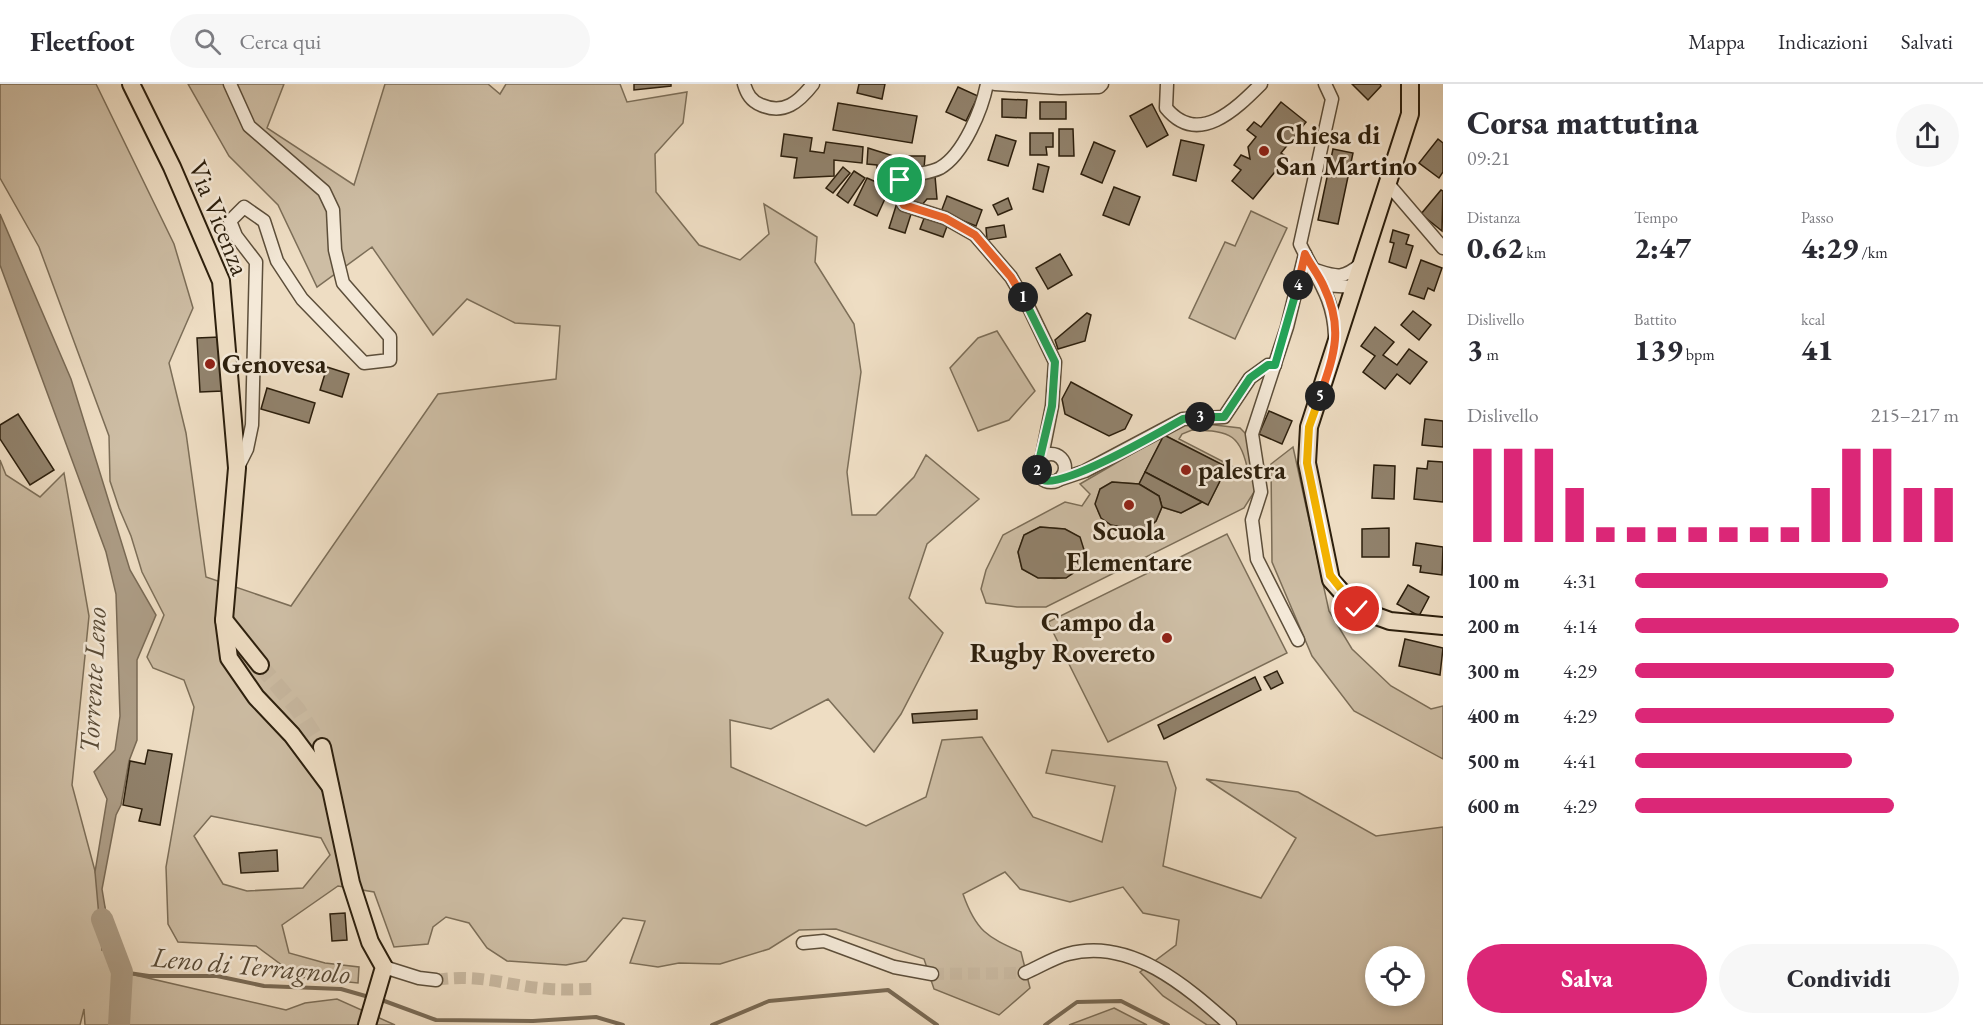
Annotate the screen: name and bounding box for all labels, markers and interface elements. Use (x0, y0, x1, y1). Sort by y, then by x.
search box (170, 14, 590, 68)
text: Fleetfoot (30, 23, 134, 59)
icon: search (191, 25, 224, 58)
text: Cerca qui (239, 27, 321, 56)
text: Mappa (1688, 28, 1745, 55)
text: Indicazioni (1778, 28, 1868, 55)
text: Salvati (1901, 28, 1953, 55)
text: Corsa mattutina (1467, 101, 1698, 144)
button: share (1896, 104, 1959, 167)
place label: Chiesa di San Martino (1276, 117, 1417, 183)
marker: Chiesa di San Martino (1257, 144, 1271, 158)
text: 09:21 (1467, 145, 1510, 171)
pin (874, 154, 925, 205)
street label: Via Vicenza (181, 155, 258, 281)
icon: arrive (883, 163, 916, 196)
text: Distanza (1467, 207, 1520, 228)
text: Tempo (1634, 207, 1678, 228)
text: Passo (1801, 207, 1834, 228)
text: 0.62 (1467, 228, 1523, 267)
text: 2:47 (1634, 228, 1691, 267)
text: 4:29 (1801, 228, 1858, 267)
text: km (1523, 242, 1546, 263)
text: /km (1858, 242, 1888, 263)
pin: 4 (1283, 270, 1313, 300)
text: 4 (1294, 274, 1302, 295)
pin: 1 (1008, 282, 1038, 312)
text: 1 (1019, 286, 1027, 307)
text: Dislivello (1467, 309, 1524, 330)
text: Battito (1634, 309, 1677, 330)
text: kcal (1801, 309, 1825, 330)
text: 3 (1467, 330, 1483, 369)
text: 139 (1634, 330, 1683, 369)
text: 41 (1801, 330, 1833, 369)
text: m (1483, 344, 1499, 365)
text: bpm (1683, 344, 1715, 365)
place label: Genovesa (222, 346, 327, 381)
marker: Genovesa (203, 357, 217, 371)
pin: 5 (1305, 381, 1335, 411)
text: 5 (1316, 385, 1324, 406)
pin: 3 (1185, 402, 1215, 432)
text: Dislivello (1467, 402, 1539, 428)
text: 215–217 m (1871, 402, 1959, 428)
text: 3 (1196, 406, 1204, 427)
place label: palestra (1198, 452, 1286, 487)
pin: 2 (1022, 455, 1052, 485)
text: 2 (1033, 459, 1041, 480)
marker: palestra (1179, 463, 1193, 477)
marker: Scuola Elementare (1122, 498, 1136, 512)
place label: Scuola Elementare (1066, 513, 1192, 579)
text: 100 m (1467, 568, 1520, 594)
text: 4:31 (1563, 568, 1597, 594)
pin (1331, 583, 1382, 634)
icon: check (1340, 592, 1373, 625)
place label: Campo da Rugby Rovereto (970, 604, 1155, 670)
water label: Torrente Leno (70, 606, 114, 754)
text: 200 m (1467, 613, 1520, 639)
text: 4:14 (1563, 613, 1597, 639)
marker: Campo da Rugby Rovereto (1160, 631, 1174, 645)
text: 300 m (1467, 658, 1520, 684)
text: 4:29 (1563, 658, 1597, 684)
text: 400 m (1467, 703, 1520, 729)
text: 4:29 (1563, 703, 1597, 729)
text: 500 m (1467, 748, 1520, 774)
text: 4:41 (1563, 748, 1597, 774)
text: 600 m (1467, 793, 1520, 819)
text: 4:29 (1563, 793, 1597, 819)
water label: Leno di Terragnolo (149, 938, 352, 992)
button: Salva (1467, 944, 1707, 1013)
button: Condividi (1719, 944, 1959, 1013)
map controls (1365, 946, 1425, 1006)
button: locate (1365, 946, 1425, 1006)

